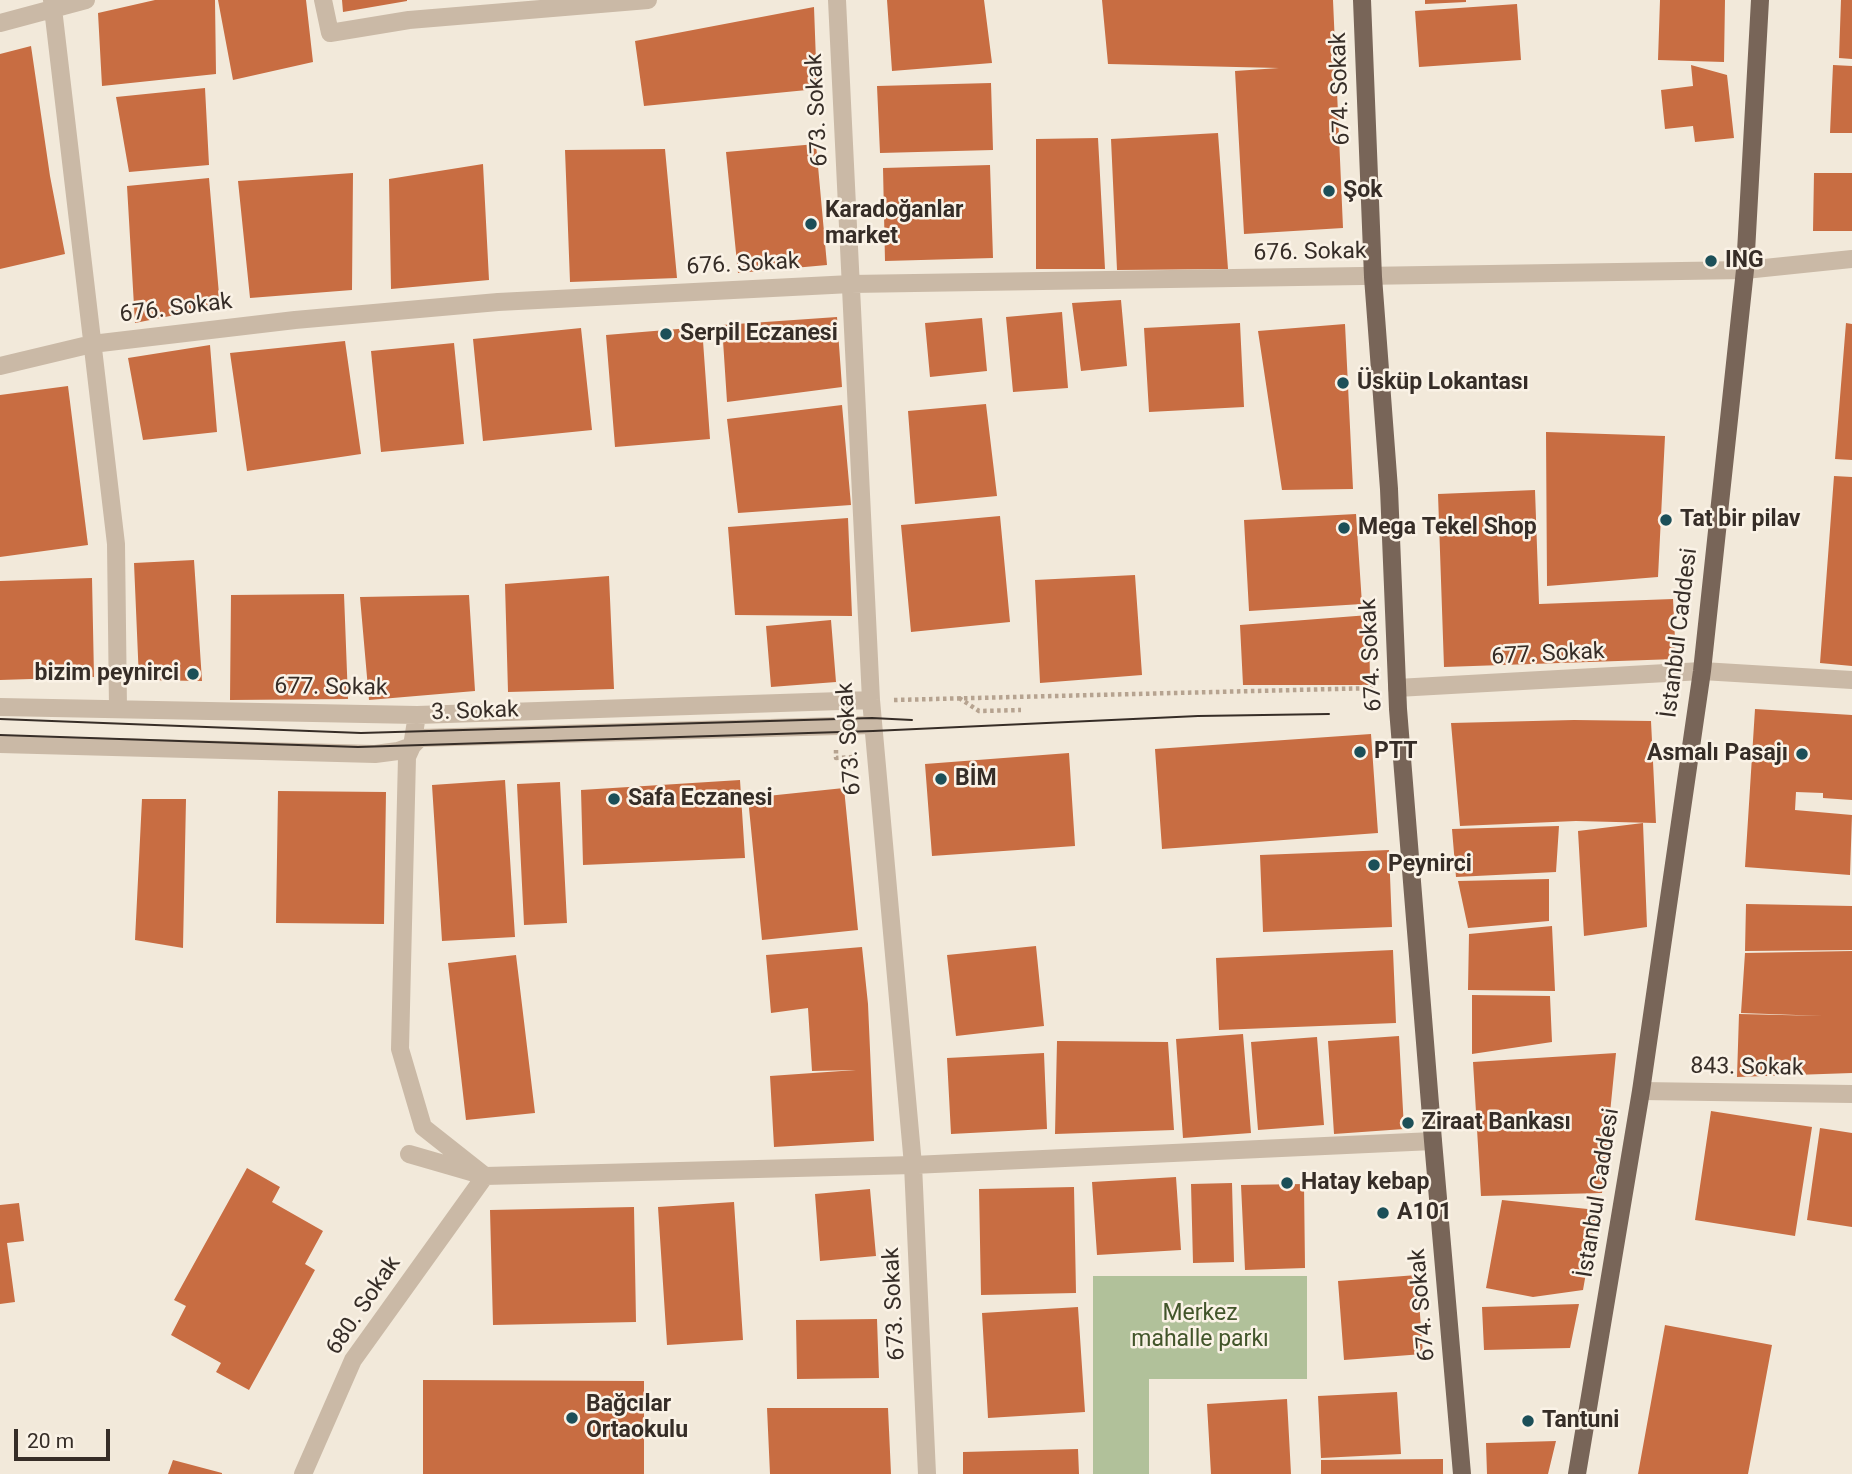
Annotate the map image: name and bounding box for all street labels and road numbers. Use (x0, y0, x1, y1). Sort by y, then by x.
street label: 674. Sokak (1325, 32, 1357, 146)
street label: 673. Sokak (801, 53, 835, 167)
street label: 676. Sokak (1253, 238, 1367, 268)
street label: 676. Sokak (686, 248, 800, 282)
street label: 676. Sokak (118, 288, 234, 330)
street label: İstanbul Caddesi (1656, 547, 1704, 719)
street label: 674. Sokak (1355, 598, 1389, 712)
street label: 677. Sokak (1491, 638, 1605, 672)
street label: 677. Sokak (274, 673, 388, 703)
street label: 673. Sokak (832, 682, 868, 796)
street label: 3. Sokak (431, 697, 519, 727)
street label: 843. Sokak (1690, 1053, 1804, 1083)
street label: İstanbul Caddesi (1572, 1106, 1626, 1280)
street label: 673. Sokak (878, 1247, 912, 1361)
street label: 674. Sokak (1404, 1247, 1442, 1363)
street label: 680. Sokak (321, 1251, 407, 1361)

